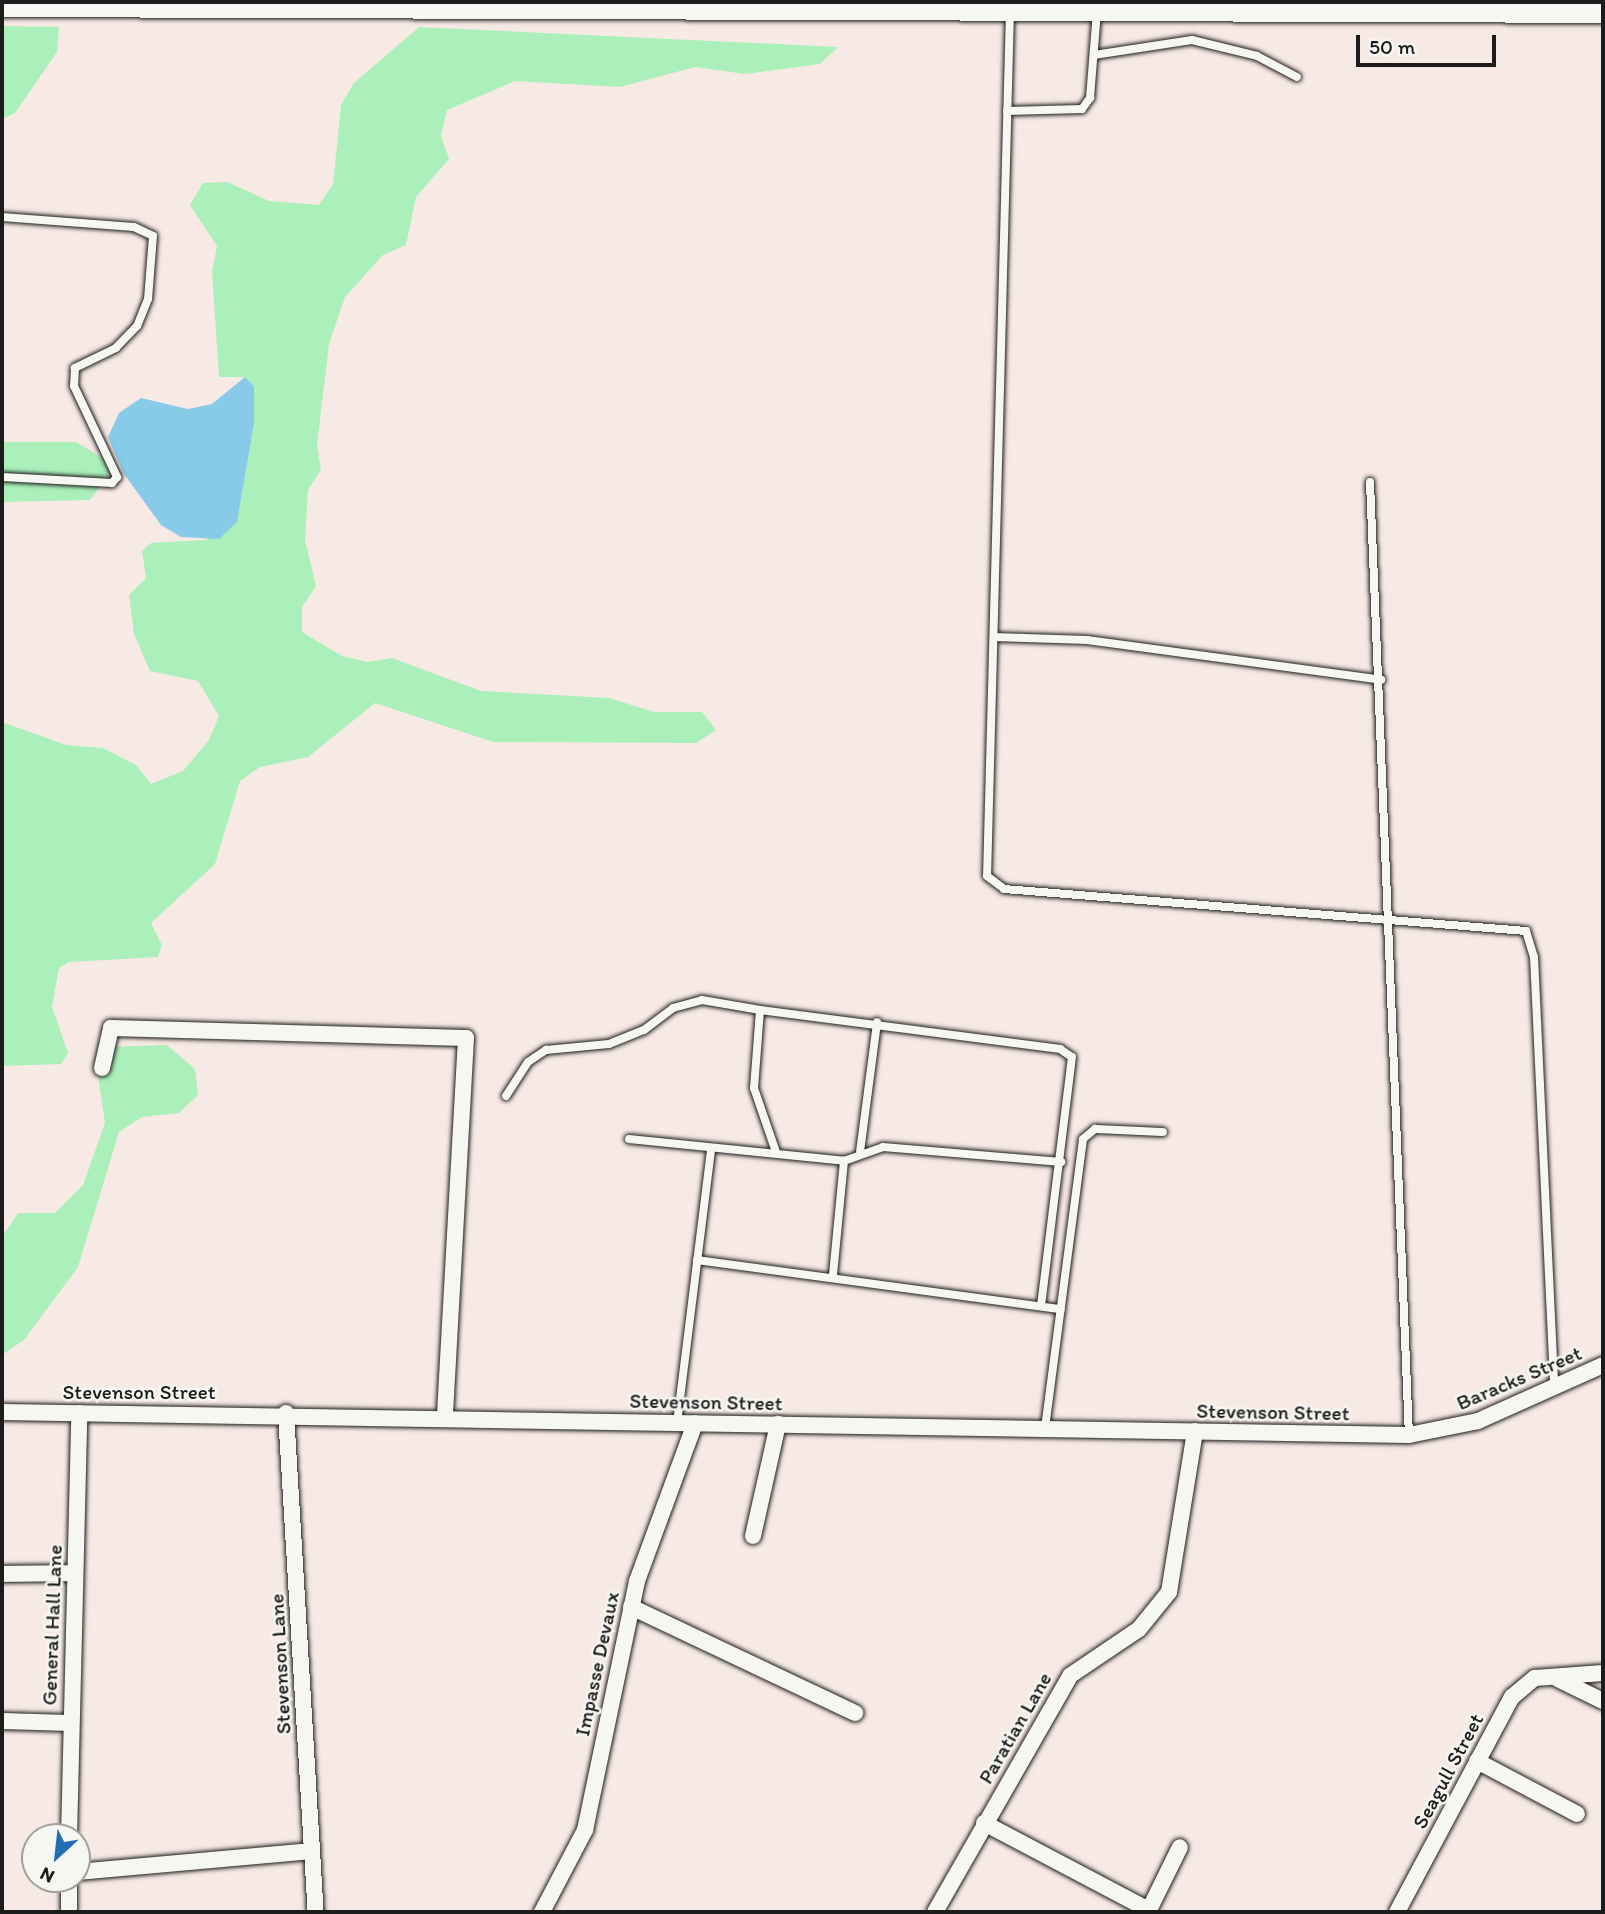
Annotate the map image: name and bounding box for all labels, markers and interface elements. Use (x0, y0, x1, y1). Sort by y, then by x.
scale bar (1360, 21, 1500, 65)
text: 50 m (1369, 34, 1415, 59)
street label: Baracks Street (1453, 1340, 1585, 1416)
street label: Stevenson Street (63, 1379, 215, 1405)
street label: Stevenson Street (629, 1388, 783, 1416)
street label: Stevenson Street (1196, 1398, 1350, 1426)
street label: General Hall Lane (37, 1544, 67, 1706)
street label: Impasse Devaux (570, 1590, 624, 1738)
street label: Stevenson Lane (264, 1593, 296, 1735)
street label: Paratian Lane (973, 1668, 1057, 1788)
street label: Seagull Street (1407, 1709, 1489, 1833)
north arrow (21, 1823, 91, 1893)
text: N (36, 1862, 58, 1889)

